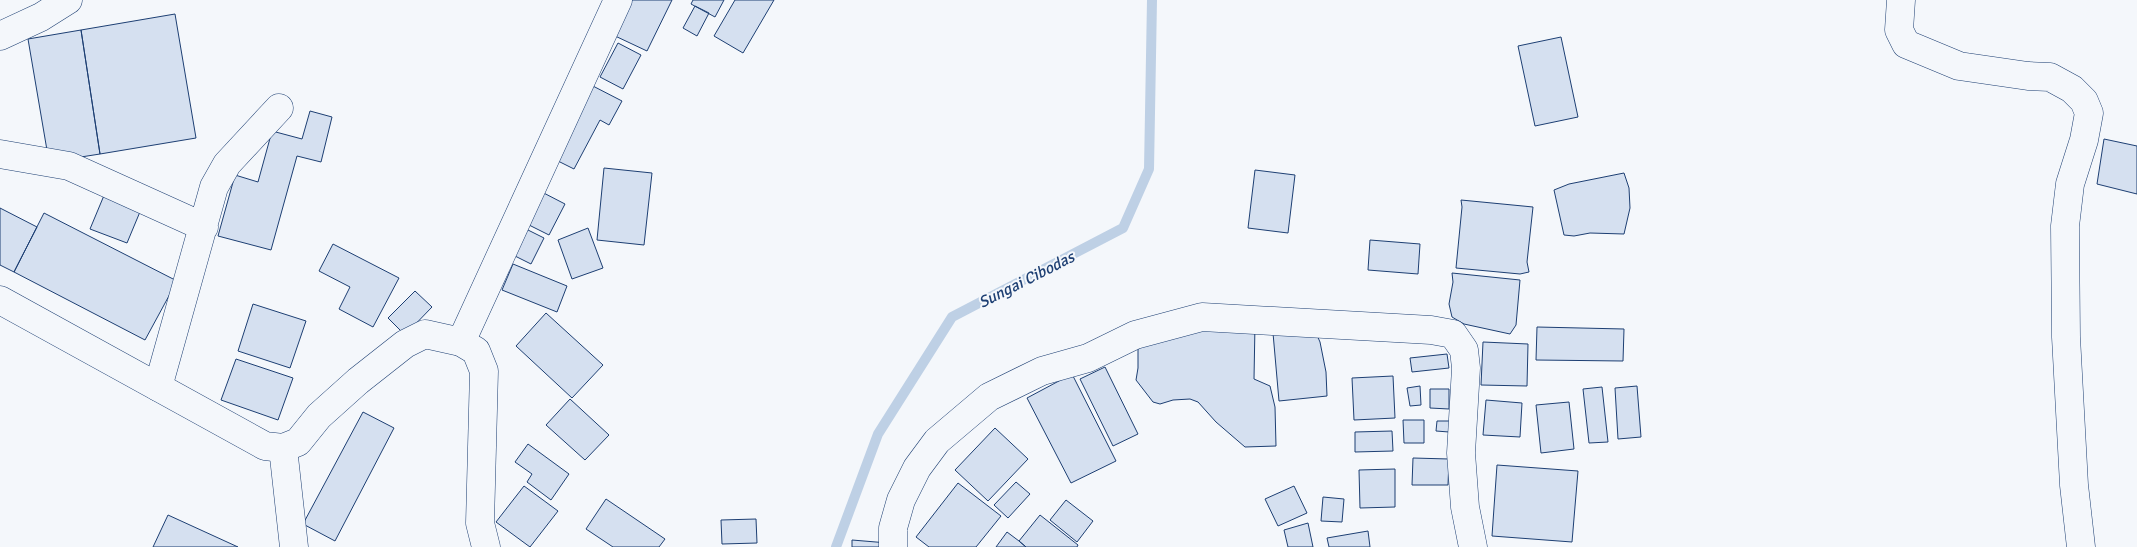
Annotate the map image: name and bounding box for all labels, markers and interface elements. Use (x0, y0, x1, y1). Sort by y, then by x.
water label: Sungai Cibodas (975, 246, 1080, 313)

